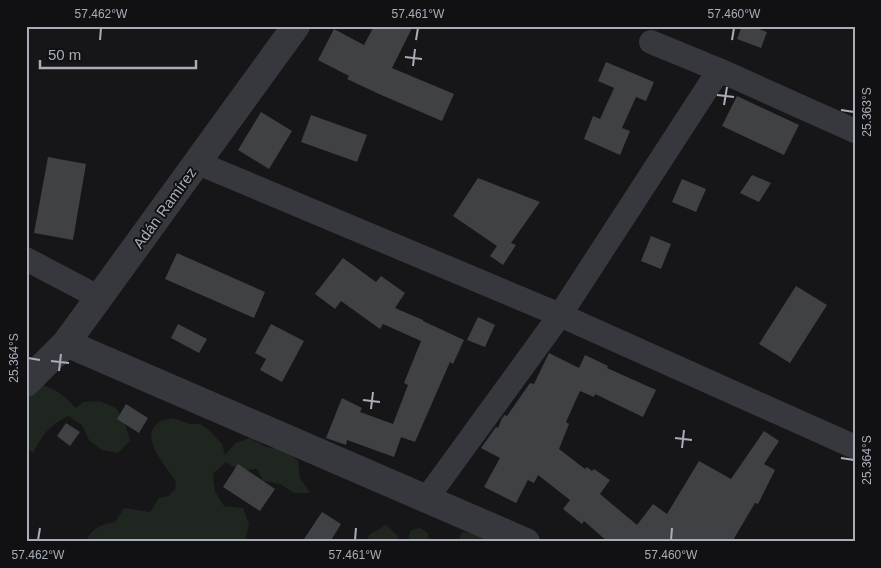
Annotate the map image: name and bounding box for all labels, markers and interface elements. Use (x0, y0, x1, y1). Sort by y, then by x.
text: 57.462°W (75, 7, 128, 21)
text: 57.461°W (392, 7, 445, 21)
text: 57.460°W (708, 7, 761, 21)
scale bar (40, 38, 196, 70)
text: 50 m (48, 46, 81, 63)
text: 25.363°S (860, 87, 874, 137)
street label: Adán Ramírez (130, 164, 200, 251)
text: 25.364°S (7, 333, 21, 383)
text: 25.364°S (860, 435, 874, 485)
text: 57.462°W (12, 548, 65, 562)
text: 57.461°W (329, 548, 382, 562)
text: 57.460°W (645, 548, 698, 562)

